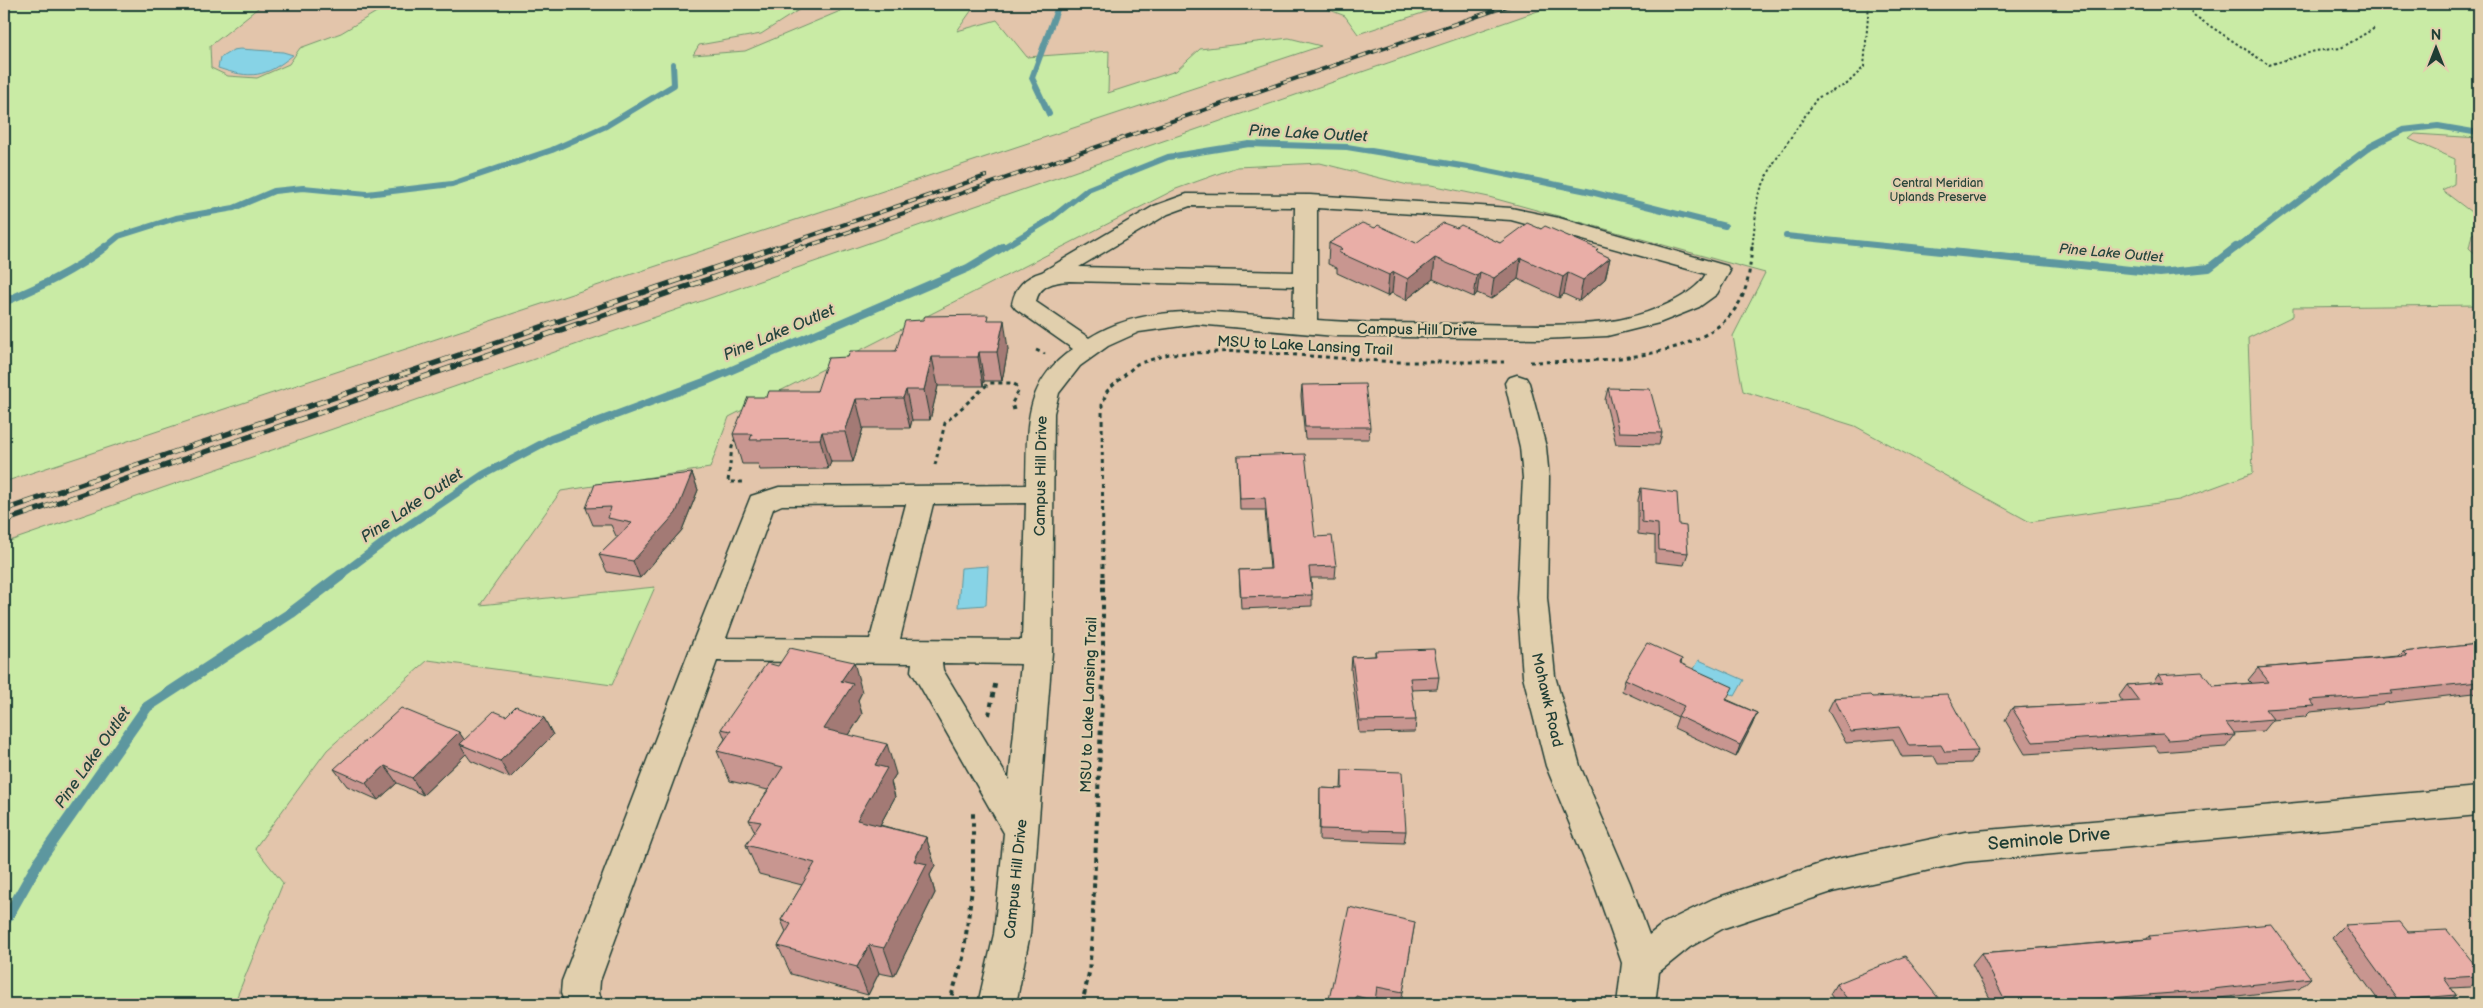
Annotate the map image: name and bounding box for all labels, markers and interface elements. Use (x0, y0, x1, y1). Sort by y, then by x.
north arrow (2410, 22, 2460, 72)
text: N (2431, 27, 2441, 44)
water label: Pine Lake Outlet (1248, 121, 1369, 147)
park label: Central Meridian Uplands Preserve (1890, 176, 1986, 205)
water label: Pine Lake Outlet (2058, 240, 2164, 266)
water label: Pine Lake Outlet (720, 301, 839, 365)
street label: Campus Hill Drive (1357, 319, 1477, 341)
street label: MSU to Lake Lansing Trail (1217, 332, 1393, 360)
street label: Campus Hill Drive (1030, 416, 1052, 536)
water label: Pine Lake Outlet (357, 464, 468, 547)
street label: MSU to Lake Lansing Trail (1076, 617, 1102, 793)
street label: Mohawk Road (1527, 651, 1567, 749)
water label: Pine Lake Outlet (51, 703, 136, 812)
street label: Campus Hill Drive (1000, 818, 1032, 940)
street label: Seminole Drive (1987, 823, 2111, 855)

